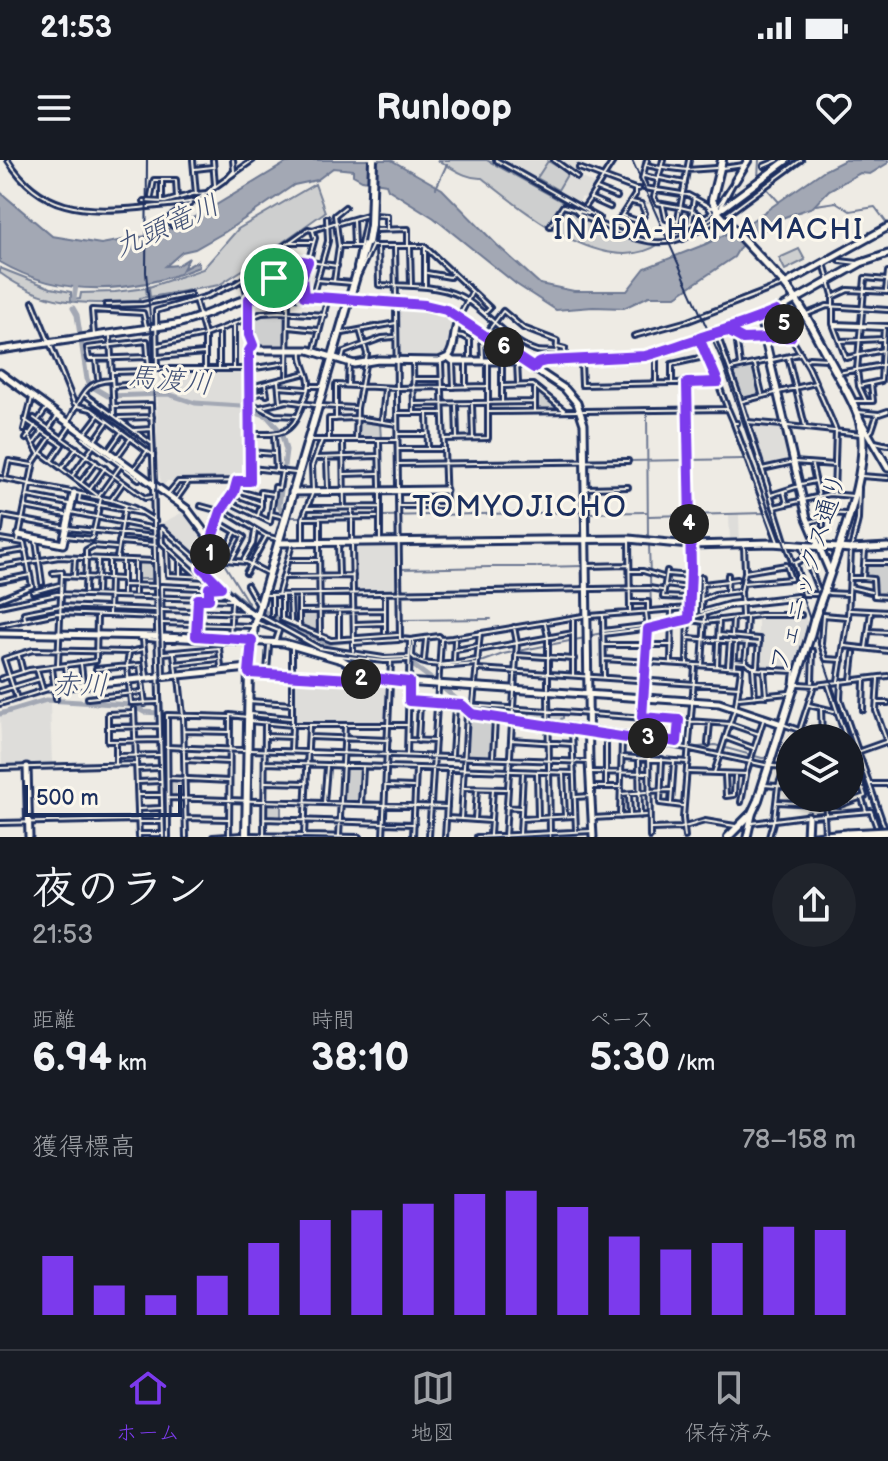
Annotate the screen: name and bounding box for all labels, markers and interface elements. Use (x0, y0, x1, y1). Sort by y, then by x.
text: 21:53 (40, 10, 112, 46)
icon: menu (32, 86, 76, 130)
icon: heart (812, 86, 856, 130)
text: Runloop (376, 87, 512, 130)
water label: 九頭竜川 (109, 189, 224, 264)
district label: INADA-HAMAMACHI (554, 212, 864, 248)
pin (240, 244, 308, 312)
icon: arrive (252, 256, 296, 300)
pin: 5 (764, 304, 804, 344)
text: 5 (778, 310, 790, 337)
pin: 6 (484, 327, 524, 367)
text: 6 (497, 333, 511, 360)
water label: 馬渡川 (126, 360, 213, 401)
street label: フェニックス通り (763, 469, 854, 676)
district label: TOMYOJICHO (412, 489, 628, 525)
pin: 4 (669, 504, 709, 544)
text: 4 (683, 510, 695, 537)
pin: 1 (190, 534, 230, 574)
text: 1 (205, 540, 215, 567)
pin: 2 (341, 659, 381, 699)
text: 2 (354, 665, 368, 692)
water label: 赤川 (52, 669, 108, 702)
pin: 3 (628, 718, 668, 758)
text: 3 (642, 724, 654, 751)
map controls (776, 724, 864, 812)
button: layers (776, 724, 864, 812)
scale bar (24, 781, 182, 817)
text: 500 m (36, 785, 99, 812)
text: 夜のラン (32, 863, 208, 916)
button: share (772, 863, 856, 947)
text: 21:53 (32, 920, 93, 951)
text: 距離 (32, 1007, 76, 1034)
text: 時間 (311, 1007, 355, 1034)
text: ペース (589, 1007, 654, 1034)
text: 6.94 (32, 1034, 112, 1082)
text: 38:10 (311, 1034, 409, 1082)
text: 5:30 (589, 1034, 670, 1082)
text: km (112, 1050, 147, 1077)
text: /km (670, 1050, 715, 1077)
text: 78–158 m (742, 1125, 856, 1156)
text: 獲得標高 (32, 1132, 136, 1163)
tab: ホーム (115, 1366, 180, 1447)
tab: 地図 (411, 1366, 455, 1447)
tab: 保存済み (685, 1366, 773, 1447)

